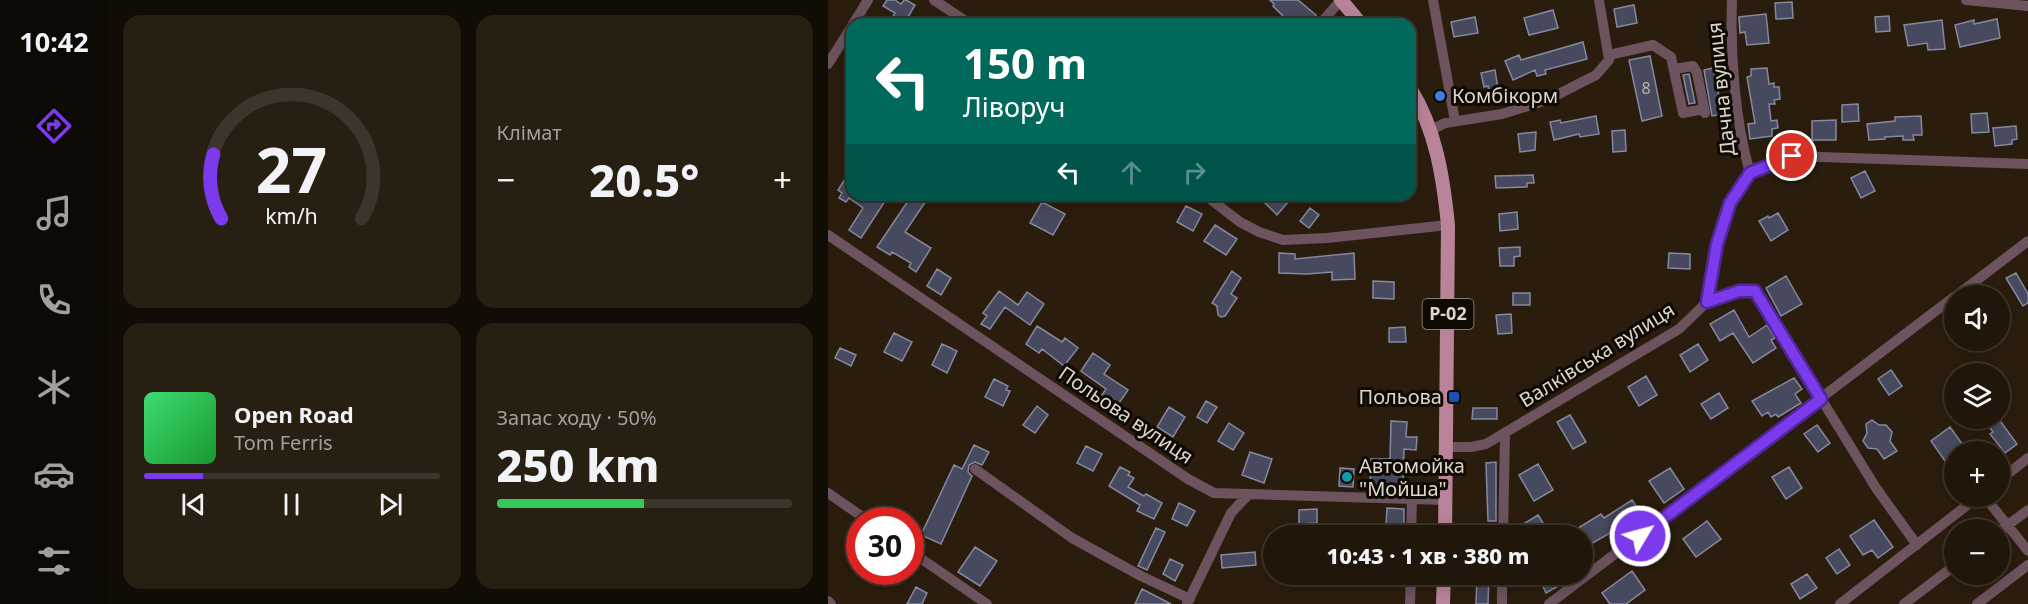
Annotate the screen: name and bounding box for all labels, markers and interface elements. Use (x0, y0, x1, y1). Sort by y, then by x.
street label: Дачна вулиця (1700, 21, 1741, 157)
text: 10:42 (19, 23, 89, 60)
text: 150 m (963, 34, 1087, 91)
icon: left (864, 42, 942, 120)
house number: 8 (1641, 77, 1651, 99)
place label: Комбікорм (1452, 82, 1558, 109)
text: Ліворуч (963, 88, 1065, 125)
marker: Комбікорм (1433, 89, 1447, 103)
icon: directions (33, 105, 75, 147)
text: Клімат (497, 119, 561, 146)
text: 27 (256, 126, 327, 211)
pin (1766, 130, 1817, 181)
icon: arrive (1775, 139, 1808, 172)
text: 20.5° (589, 149, 699, 210)
icon: left (1052, 156, 1085, 189)
icon: ahead (1115, 156, 1148, 189)
icon: right (1178, 156, 1211, 189)
text: − (497, 157, 515, 202)
text: + (773, 157, 792, 202)
icon: music (33, 192, 75, 234)
text: km/h (265, 201, 318, 230)
icon: phone (33, 279, 75, 321)
map controls (1944, 285, 2010, 585)
button: sound (1944, 285, 2010, 351)
street label: Валківська вулиця (1514, 296, 1680, 413)
road number: Р-02 (1422, 299, 1474, 329)
street label: Польова вулиця (1054, 360, 1199, 470)
button: layers (1944, 363, 2010, 429)
icon: climate (33, 366, 75, 408)
place label: Польова (1359, 383, 1442, 410)
marker: Польова (1447, 390, 1461, 404)
text: Open Road (234, 399, 354, 429)
text: Запас ходу · 50% (497, 404, 657, 431)
text: Tom Ferris (234, 429, 333, 456)
text: 250 km (497, 434, 659, 495)
button: + (1944, 441, 2010, 507)
place label: Автомойка "Мойша" (1359, 452, 1465, 502)
icon: car (33, 453, 75, 495)
marker: Автомойка "Мойша" (1340, 470, 1354, 484)
icon: previous (177, 488, 210, 521)
icon: pause (275, 488, 308, 521)
icon: next (374, 488, 407, 521)
position arrow (1608, 504, 1672, 568)
speed limit sign: 30 (846, 507, 924, 585)
button: − (1944, 519, 2010, 585)
icon: filters (33, 540, 75, 582)
text: 10:43 · 1 хв · 380 m (1327, 540, 1530, 570)

